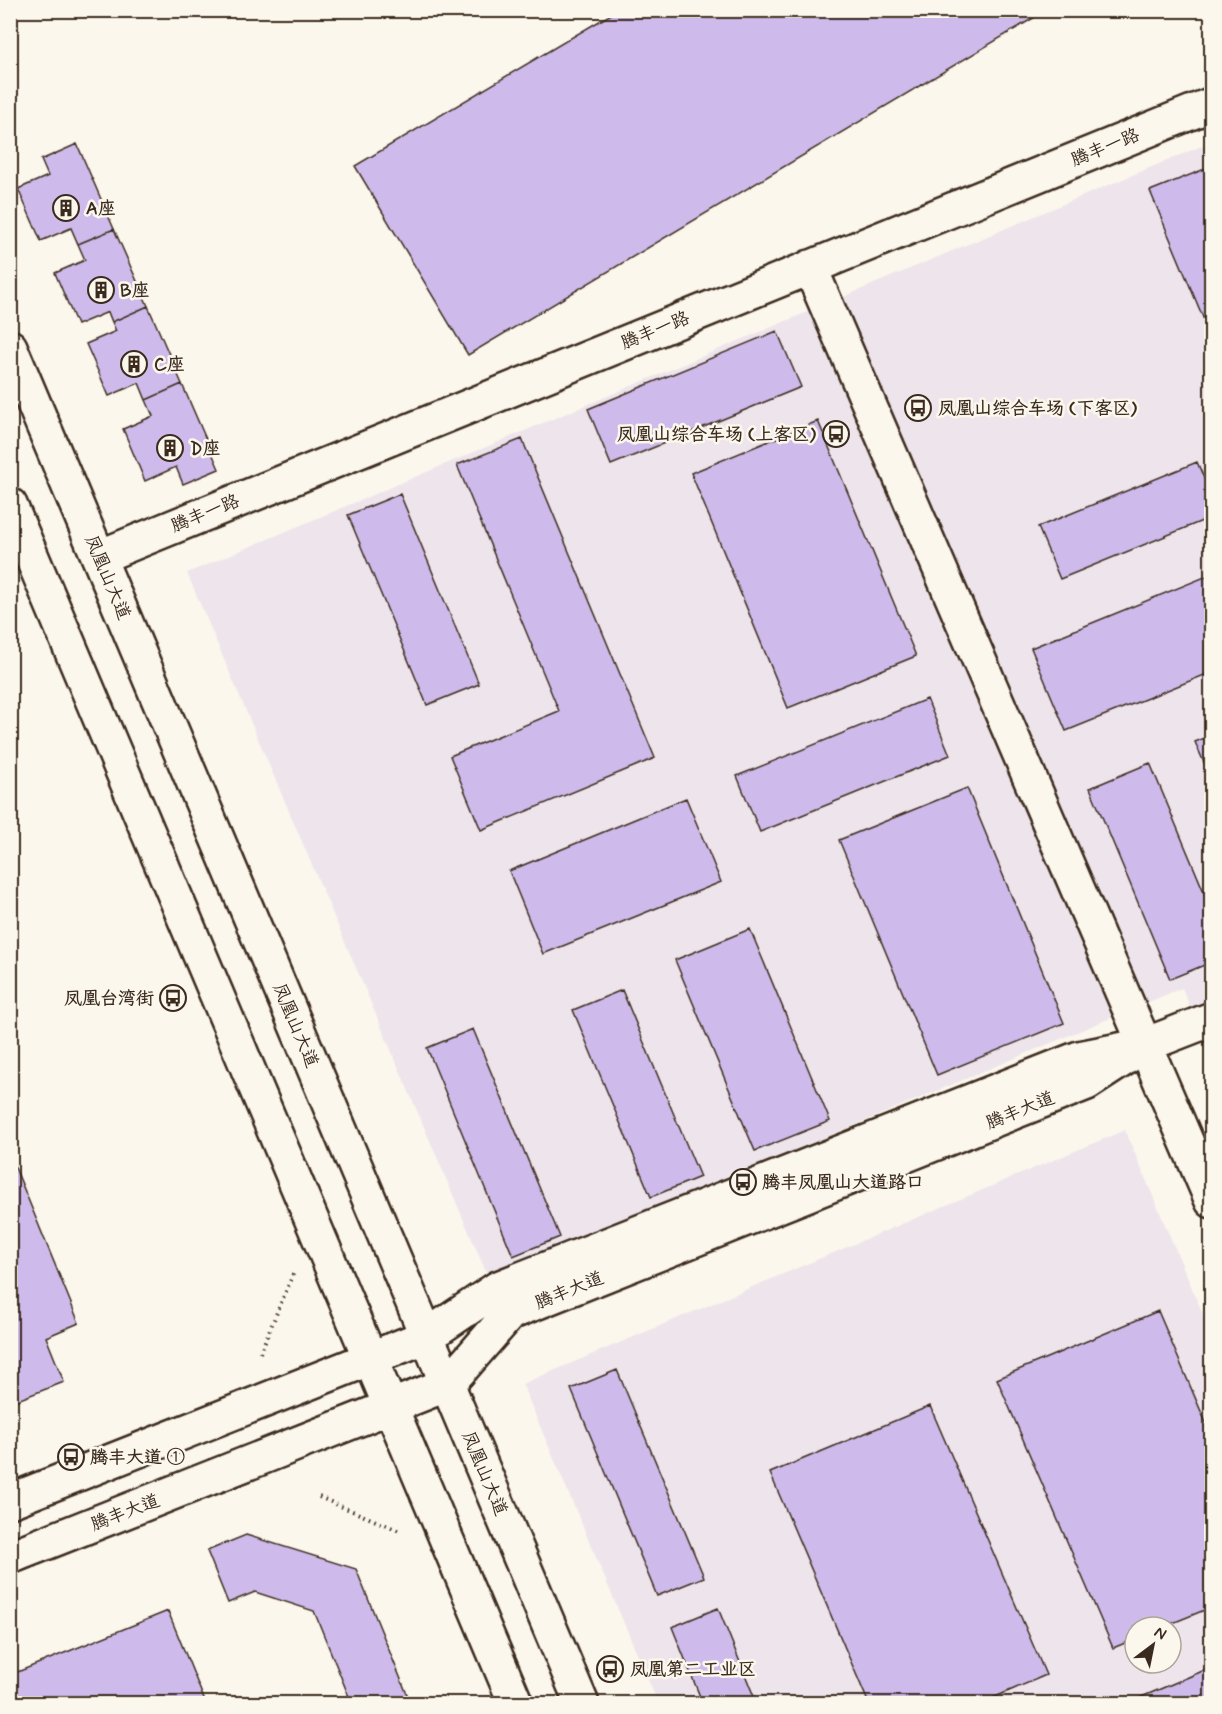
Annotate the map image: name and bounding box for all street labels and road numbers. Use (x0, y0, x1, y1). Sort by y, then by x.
street label: 腾丰一路 (1068, 123, 1143, 173)
street label: 腾丰一路 (618, 306, 693, 356)
street label: 腾丰一路 (168, 489, 243, 539)
street label: 凤凰山大道 (78, 531, 136, 624)
street label: 凤凰山大道 (266, 979, 324, 1072)
street label: 腾丰大道 (983, 1086, 1058, 1136)
street label: 腾丰大道 (532, 1266, 607, 1316)
street label: 凤凰山大道 (455, 1427, 513, 1520)
street label: 腾丰大道 (87, 1489, 163, 1537)

